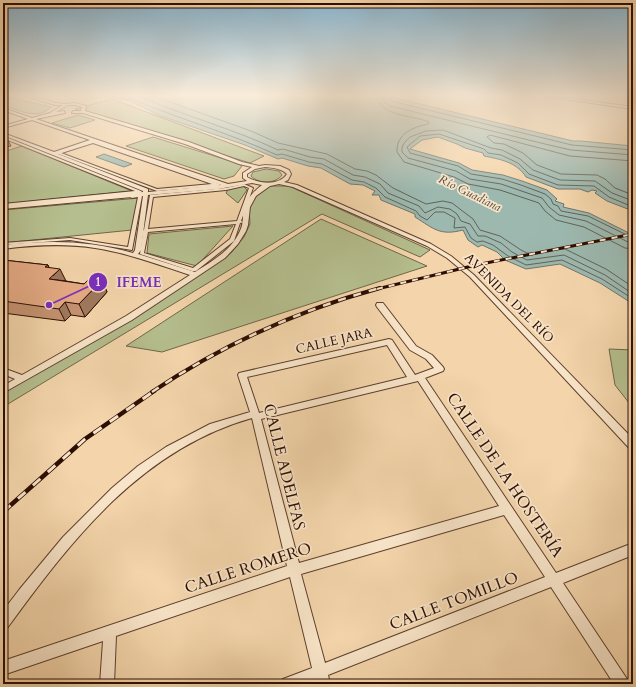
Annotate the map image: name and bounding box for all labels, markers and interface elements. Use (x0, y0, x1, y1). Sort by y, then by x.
water label: Río Guadiana (436, 171, 505, 215)
street label: AVENIDA DEL RÍO (460, 249, 558, 347)
callout: IFEME (88, 269, 169, 295)
text: IFEME (116, 273, 162, 292)
text: 1 (95, 274, 101, 290)
street label: CALLE JARA (294, 323, 375, 359)
street label: CALLE DE LA HOSTERÍA (442, 388, 569, 562)
street label: CALLE ADELFAS (258, 401, 310, 533)
street label: CALLE ROMERO (182, 537, 314, 599)
street label: CALLE TOMILLO (386, 566, 522, 636)

